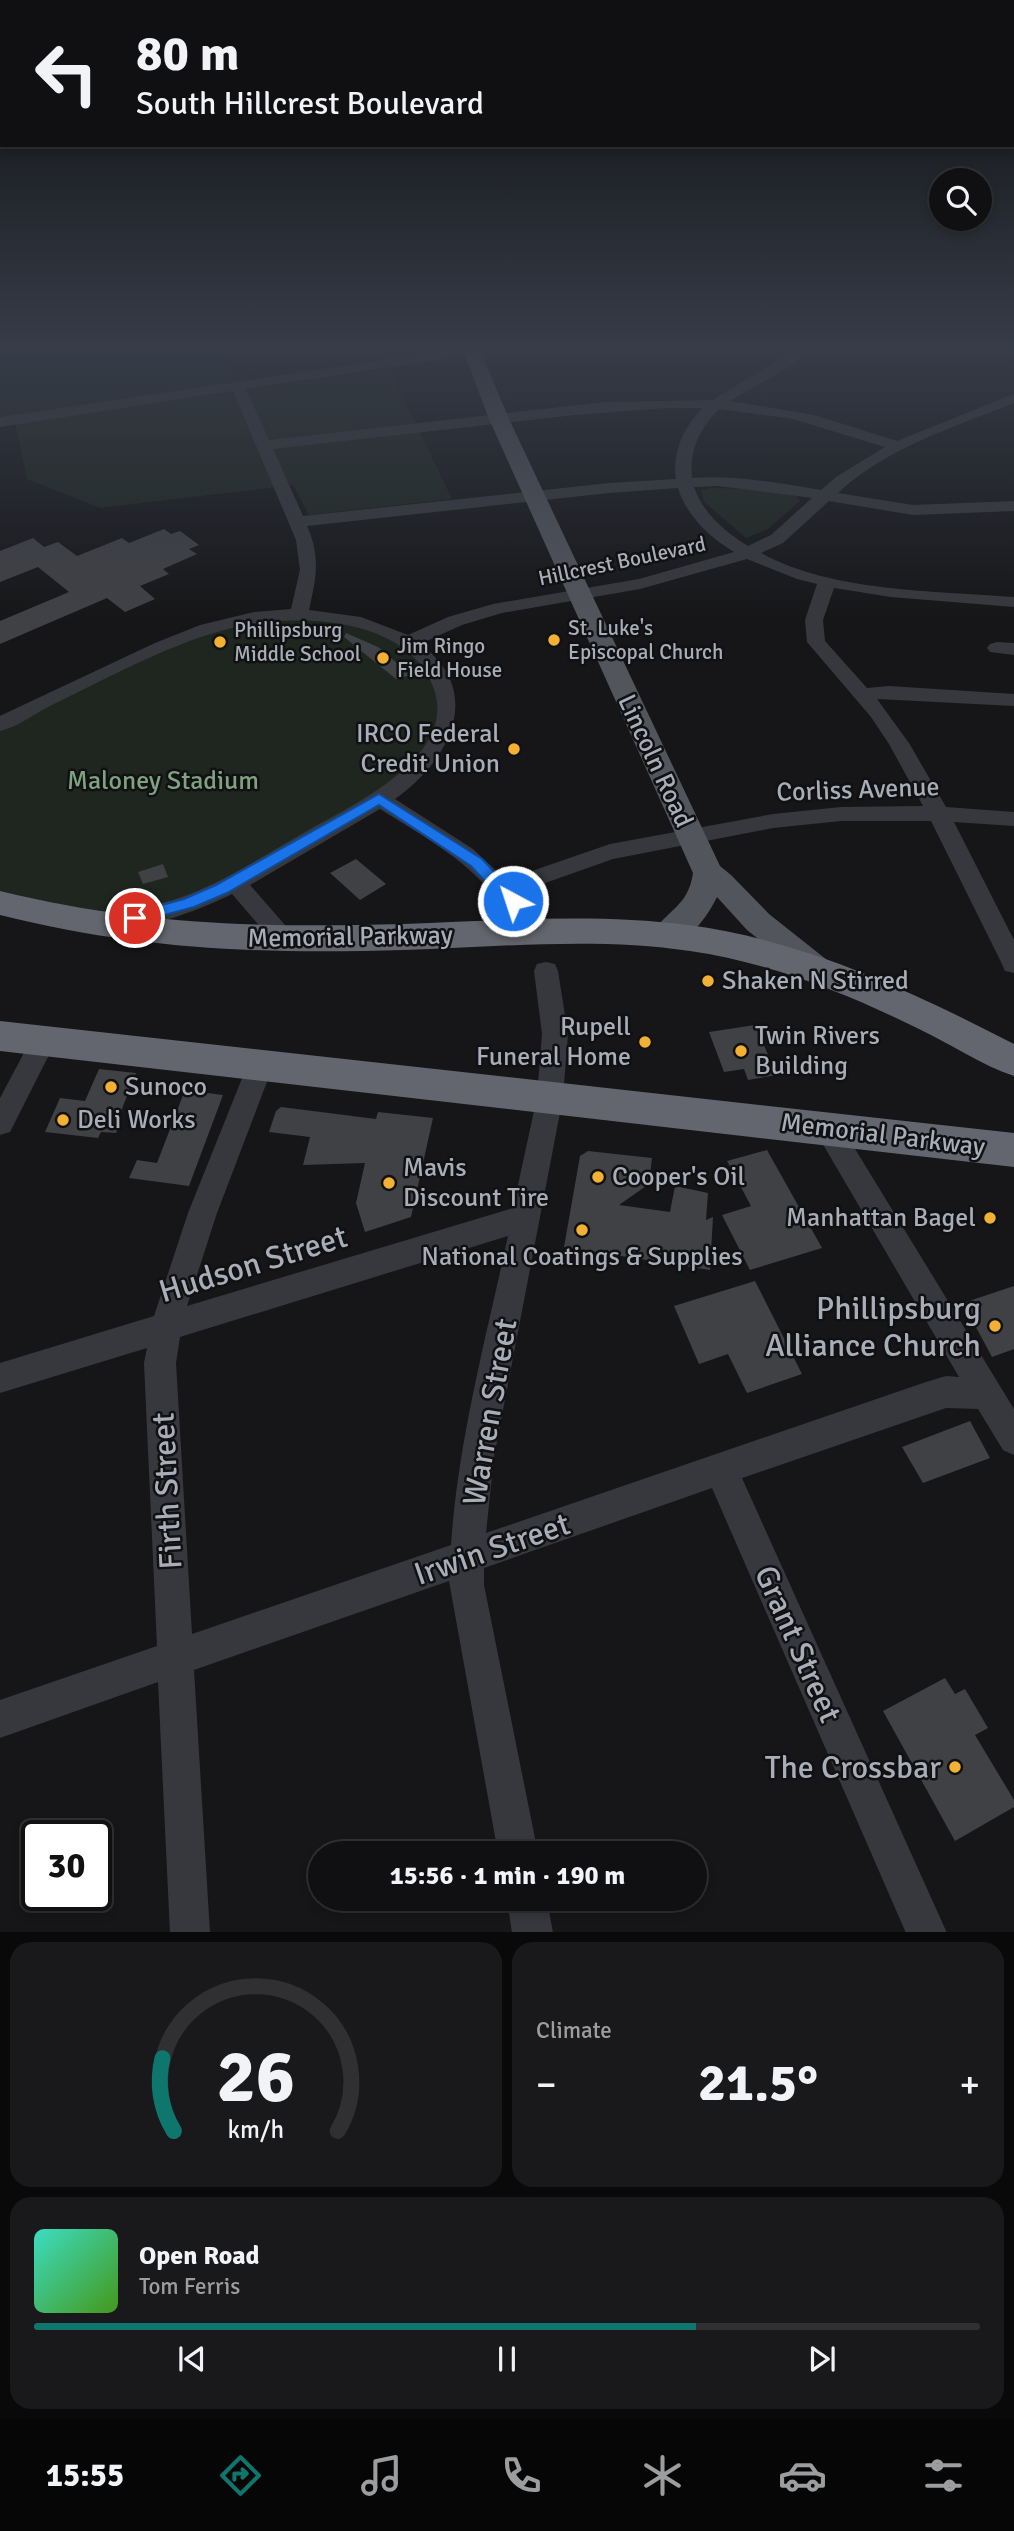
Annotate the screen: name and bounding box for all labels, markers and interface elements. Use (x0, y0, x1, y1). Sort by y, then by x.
text: 80 m (136, 24, 239, 84)
icon: left (21, 28, 112, 119)
text: South Hillcrest Boulevard (136, 84, 484, 123)
map controls (929, 168, 992, 231)
button: search (929, 168, 992, 231)
street label: Hillcrest Boulevard (536, 531, 708, 591)
place label: St. Luke's Episcopal Church (568, 615, 723, 665)
place label: Phillipsburg Middle School (234, 617, 361, 667)
marker: St. Luke's Episcopal Church (546, 632, 562, 648)
place label: Jim Ringo Field House (397, 633, 502, 683)
marker: Phillipsburg Middle School (212, 634, 228, 650)
marker: Jim Ringo Field House (375, 650, 391, 666)
street label: Lincoln Road (610, 689, 700, 833)
place label: IRCO Federal Credit Union (356, 718, 500, 780)
marker: IRCO Federal Credit Union (506, 741, 522, 757)
park label: Maloney Stadium (67, 765, 259, 797)
street label: Corliss Avenue (776, 771, 940, 809)
position arrow (476, 864, 550, 938)
pin (105, 888, 165, 948)
icon: arrive (116, 899, 154, 937)
street label: Memorial Parkway (247, 919, 453, 955)
place label: Shaken N Stirred (722, 965, 909, 997)
marker: Shaken N Stirred (700, 973, 716, 989)
place label: Rupell Funeral Home (476, 1011, 631, 1073)
place label: Twin Rivers Building (755, 1020, 880, 1082)
marker: Rupell Funeral Home (637, 1034, 653, 1050)
marker: Twin Rivers Building (733, 1043, 749, 1059)
place label: Sunoco (125, 1071, 207, 1103)
marker: Sunoco (103, 1079, 119, 1095)
place label: Deli Works (77, 1104, 196, 1136)
street label: Memorial Parkway (779, 1107, 987, 1163)
marker: Deli Works (55, 1112, 71, 1128)
place label: Mavis Discount Tire (403, 1152, 549, 1214)
place label: Cooper's Oil (612, 1161, 745, 1193)
marker: Cooper's Oil (590, 1169, 606, 1185)
marker: Mavis Discount Tire (381, 1175, 397, 1191)
place label: Manhattan Bagel (786, 1202, 976, 1234)
marker: Manhattan Bagel (982, 1210, 998, 1226)
street label: Hudson Street (154, 1217, 352, 1311)
marker: National Coatings & Supplies (574, 1222, 590, 1238)
place label: National Coatings & Supplies (421, 1241, 743, 1273)
place label: Phillipsburg Alliance Church (765, 1289, 981, 1365)
street label: Warren Street (454, 1316, 526, 1508)
marker: Phillipsburg Alliance Church (987, 1318, 1003, 1334)
street label: Firth Street (143, 1412, 191, 1570)
street label: Irwin Street (409, 1504, 575, 1594)
street label: Grant Street (746, 1560, 850, 1728)
place label: The Crossbar (765, 1748, 941, 1787)
marker: The Crossbar (947, 1759, 963, 1775)
speed limit sign: 30 (21, 1820, 112, 1911)
text: 15:56 · 1 min · 190 m (390, 1860, 625, 1892)
text: Climate (536, 2016, 612, 2045)
text: 26 (217, 2033, 295, 2122)
text: 21.5° (698, 2051, 818, 2115)
text: − (536, 2061, 557, 2108)
text: + (959, 2061, 980, 2108)
text: km/h (228, 2113, 284, 2144)
text: Open Road (139, 2240, 260, 2272)
text: Tom Ferris (139, 2272, 240, 2301)
icon: previous (173, 2340, 211, 2378)
icon: pause (488, 2340, 526, 2378)
icon: next (803, 2340, 841, 2378)
icon: directions (216, 2451, 265, 2500)
icon: music (357, 2451, 406, 2500)
icon: phone (497, 2451, 546, 2500)
icon: climate (638, 2451, 687, 2500)
icon: car (778, 2451, 827, 2500)
icon: filters (919, 2451, 968, 2500)
text: 15:55 (46, 2456, 124, 2495)

